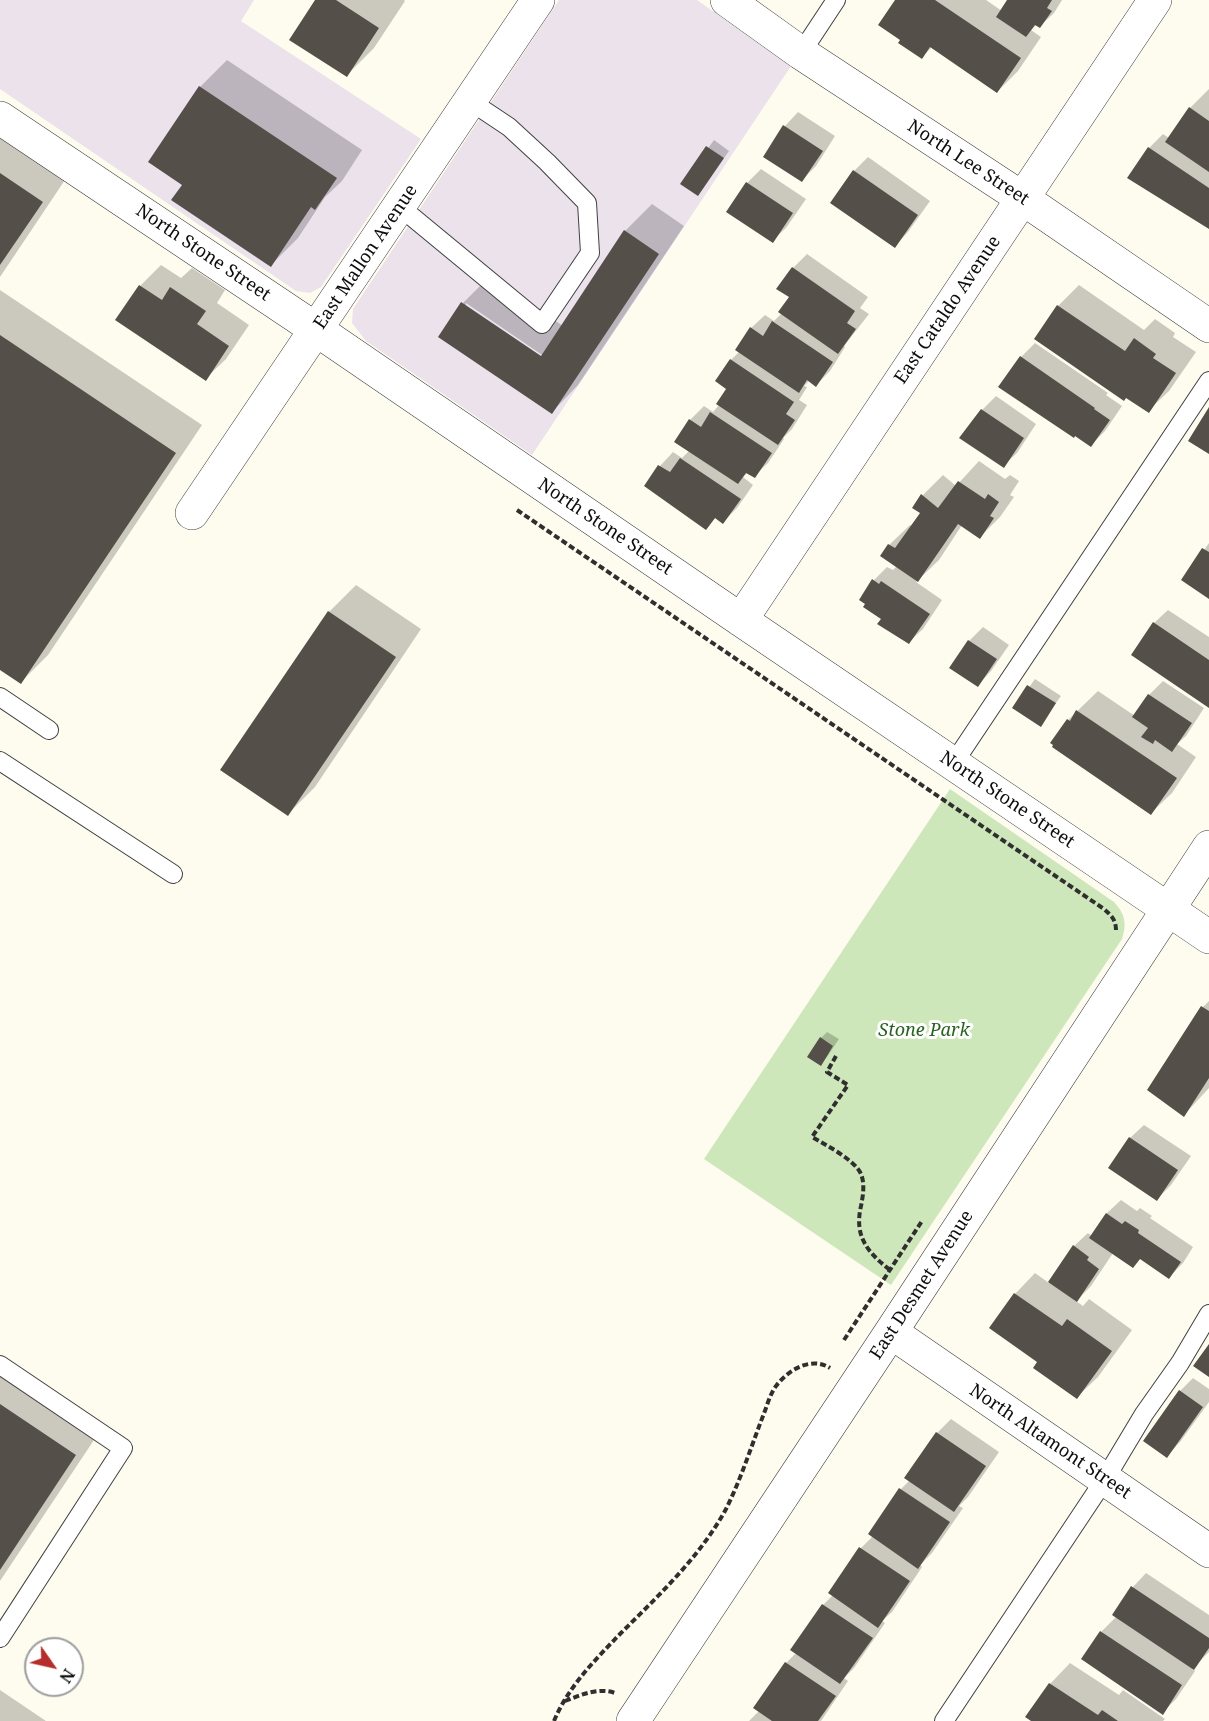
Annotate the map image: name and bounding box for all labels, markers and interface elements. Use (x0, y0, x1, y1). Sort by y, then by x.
street label: North Lee Street (903, 116, 1033, 210)
street label: East Mallon Avenue (310, 181, 422, 333)
street label: North Stone Street (132, 200, 274, 306)
street label: East Cataldo Avenue (890, 232, 1006, 388)
street label: North Stone Street (534, 474, 676, 580)
street label: North Stone Street (936, 747, 1078, 853)
park label: Stone Park (878, 1020, 970, 1042)
street label: East Desmet Avenue (866, 1206, 978, 1364)
street label: North Altamont Street (965, 1380, 1135, 1504)
north arrow (24, 1637, 84, 1697)
text: N (55, 1665, 80, 1687)

